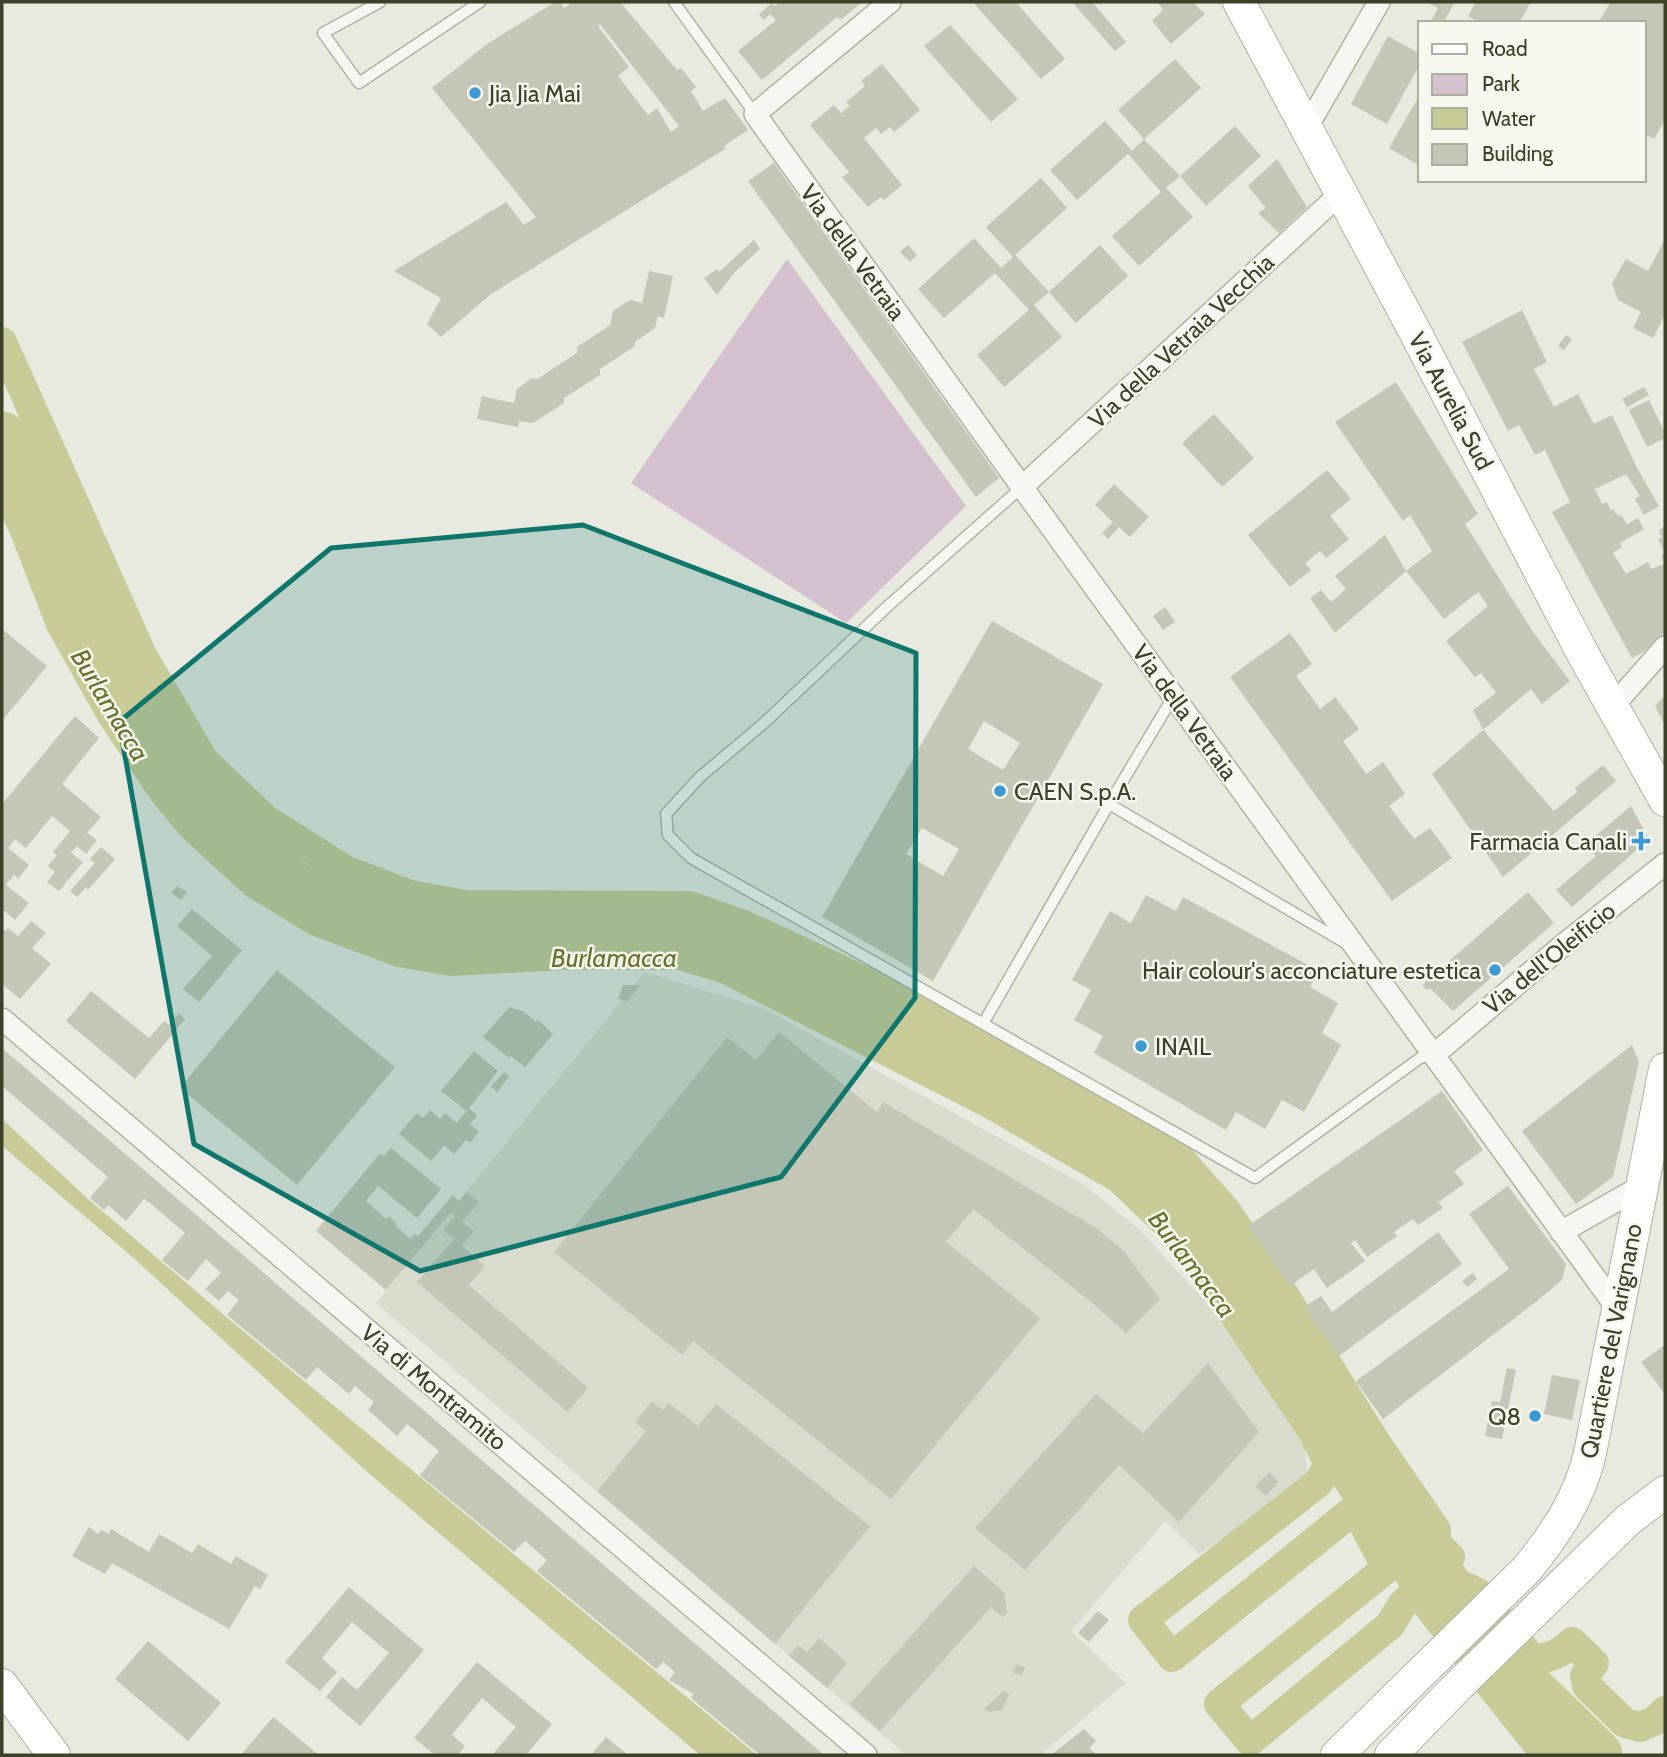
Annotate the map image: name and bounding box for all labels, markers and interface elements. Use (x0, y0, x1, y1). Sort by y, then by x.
legend (1418, 21, 1646, 182)
text: Road (1482, 36, 1528, 61)
text: Park (1482, 71, 1520, 96)
place label: Jia Jia Mai (488, 79, 581, 108)
marker: Jia Jia Mai (467, 85, 483, 101)
text: Water (1482, 106, 1536, 131)
text: Building (1482, 141, 1554, 166)
street label: Via della Vetraia (794, 178, 912, 326)
street label: Via della Vetraia Vecchia (1082, 247, 1280, 434)
street label: Via Aurelia Sud (1403, 327, 1499, 475)
street label: Via della Vetraia (1126, 638, 1244, 786)
water label: Burlamacca (64, 643, 156, 767)
place label: CAEN S.p.A. (1014, 777, 1136, 806)
marker: CAEN S.p.A. (992, 783, 1008, 799)
place label: Farmacia Canali (1469, 827, 1627, 856)
marker: Farmacia Canali (1633, 833, 1649, 849)
street label: Via dell'Oleificio (1477, 896, 1621, 1020)
water label: Burlamacca (551, 942, 677, 974)
place label: Hair colour's acconciature estetica (1142, 956, 1481, 985)
marker: Hair colour's acconciature estetica (1487, 962, 1503, 978)
place label: INAIL (1155, 1032, 1211, 1061)
marker: INAIL (1133, 1038, 1149, 1054)
water label: Burlamacca (1141, 1204, 1243, 1324)
street label: Quartiere del Varignano (1574, 1221, 1648, 1461)
street label: Via di Montramito (355, 1318, 513, 1456)
place label: Q8 (1488, 1402, 1521, 1431)
marker: Q8 (1527, 1408, 1543, 1424)

